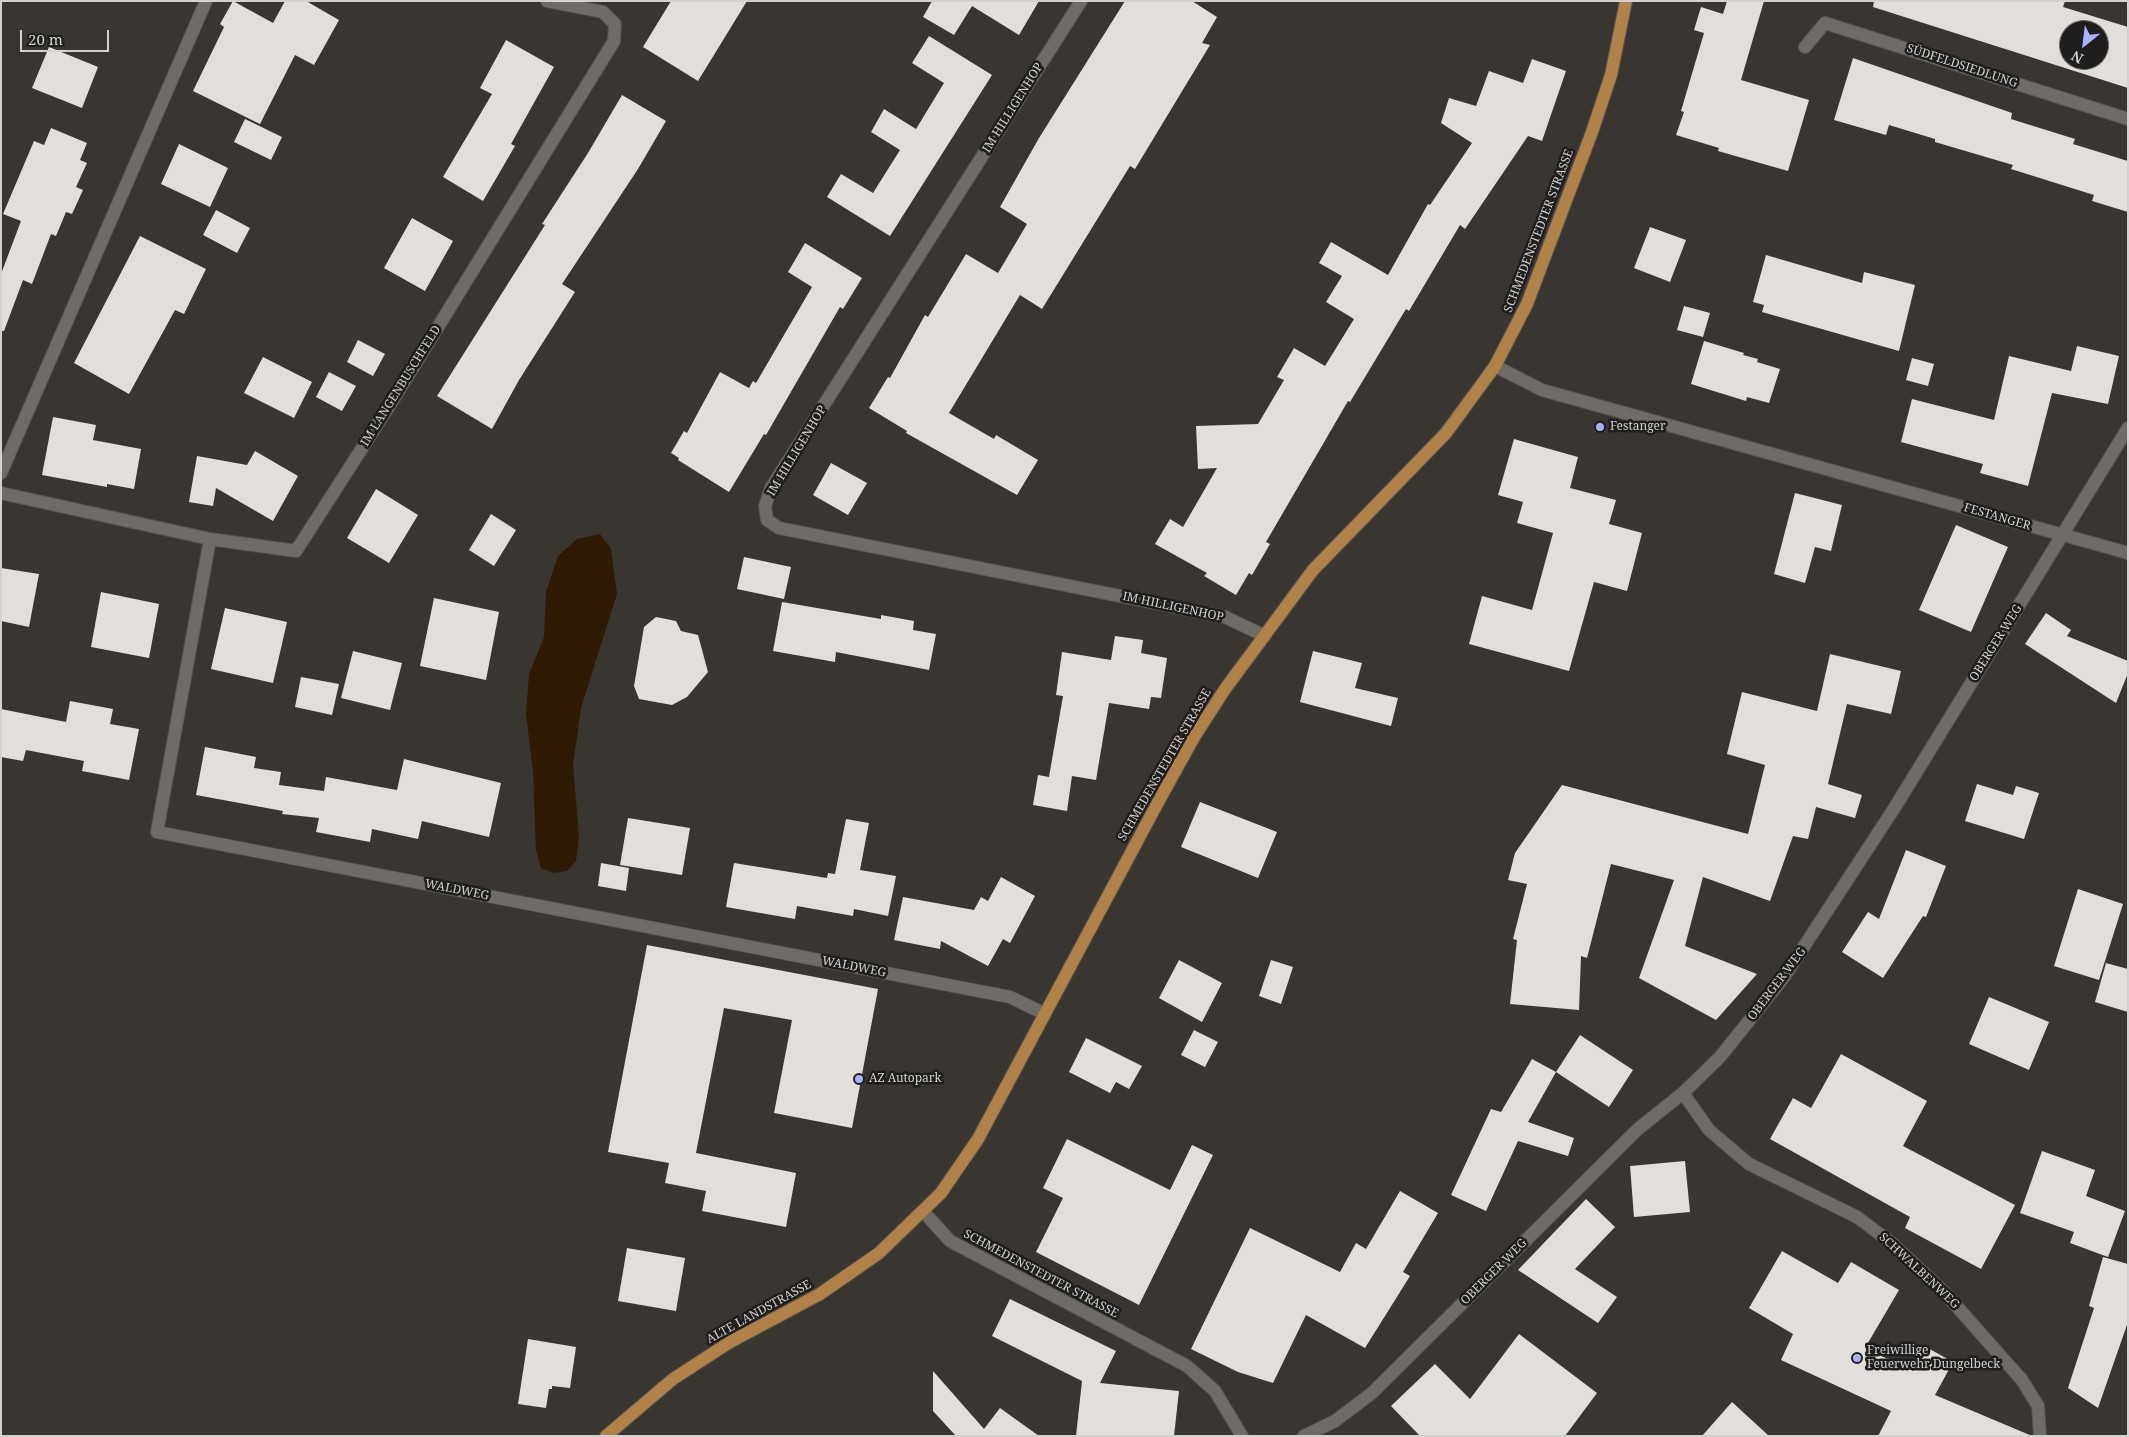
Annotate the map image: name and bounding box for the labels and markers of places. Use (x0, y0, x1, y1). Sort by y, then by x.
place label: Festanger (1610, 420, 1666, 434)
marker: Festanger (1594, 421, 1606, 433)
place label: AZ Autopark (869, 1072, 941, 1086)
marker: AZ Autopark (853, 1073, 865, 1085)
place label: Freiwillige Feuerwehr Dungelbeck (1867, 1344, 2000, 1372)
marker: Freiwillige Feuerwehr Dungelbeck (1851, 1352, 1863, 1364)

